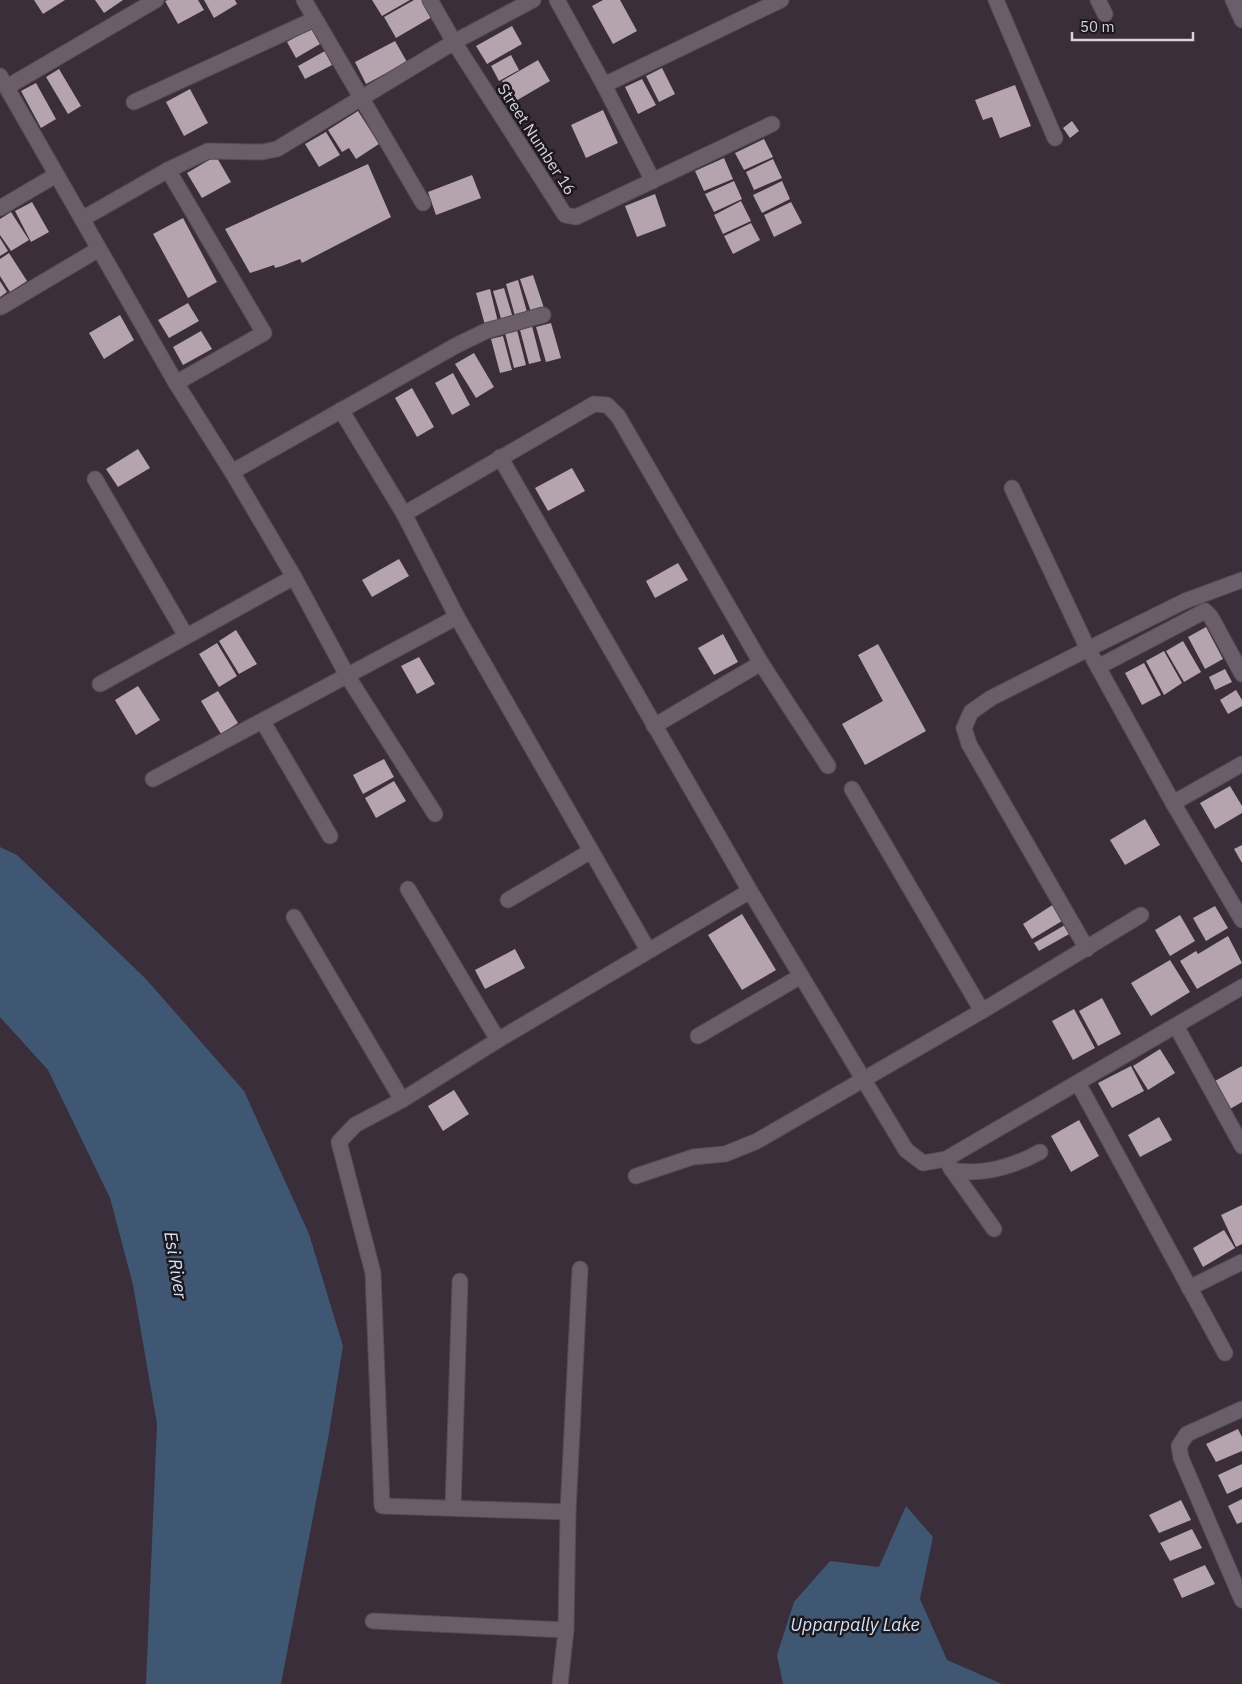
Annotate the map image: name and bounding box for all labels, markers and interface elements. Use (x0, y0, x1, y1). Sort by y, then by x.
scale bar (1072, 10, 1193, 42)
text: 50 m (1080, 17, 1115, 36)
street label: Street Number 16 (493, 79, 581, 199)
water label: Esi River (159, 1230, 193, 1301)
water label: Upparpally Lake (790, 1613, 920, 1636)

